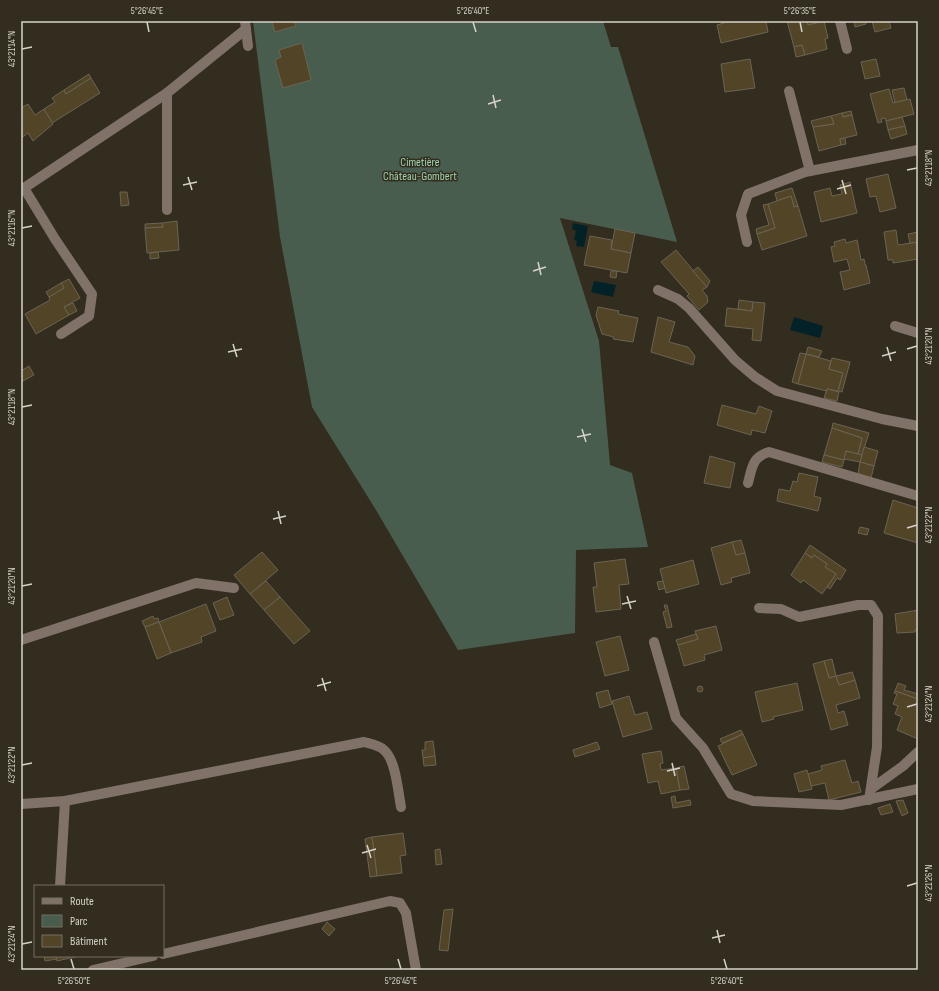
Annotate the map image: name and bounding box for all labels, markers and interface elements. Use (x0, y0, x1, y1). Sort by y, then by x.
text: 5°26'45"E (131, 5, 163, 17)
text: 5°26'40"E (457, 5, 489, 17)
text: 5°26'35"E (784, 5, 816, 17)
text: 43°21'14"N (6, 31, 18, 67)
text: 43°21'18"N (923, 150, 935, 186)
park label: Cimetière Château-Gombert (383, 155, 457, 184)
text: 43°21'16"N (6, 210, 18, 246)
text: 43°21'20"N (923, 328, 935, 365)
text: 43°21'18"N (6, 389, 18, 425)
text: 43°21'22"N (923, 507, 935, 543)
text: 43°21'20"N (6, 568, 18, 605)
text: 43°21'24"N (923, 686, 935, 722)
text: 43°21'22"N (6, 747, 18, 783)
text: 43°21'26"N (923, 865, 935, 901)
legend (34, 885, 164, 957)
text: Route (70, 894, 94, 909)
text: Parc (70, 914, 88, 929)
text: 43°21'24"N (6, 926, 18, 962)
text: Bâtiment (70, 934, 108, 949)
text: 5°26'50"E (58, 975, 90, 987)
text: 5°26'45"E (385, 975, 417, 987)
text: 5°26'40"E (711, 975, 743, 987)

